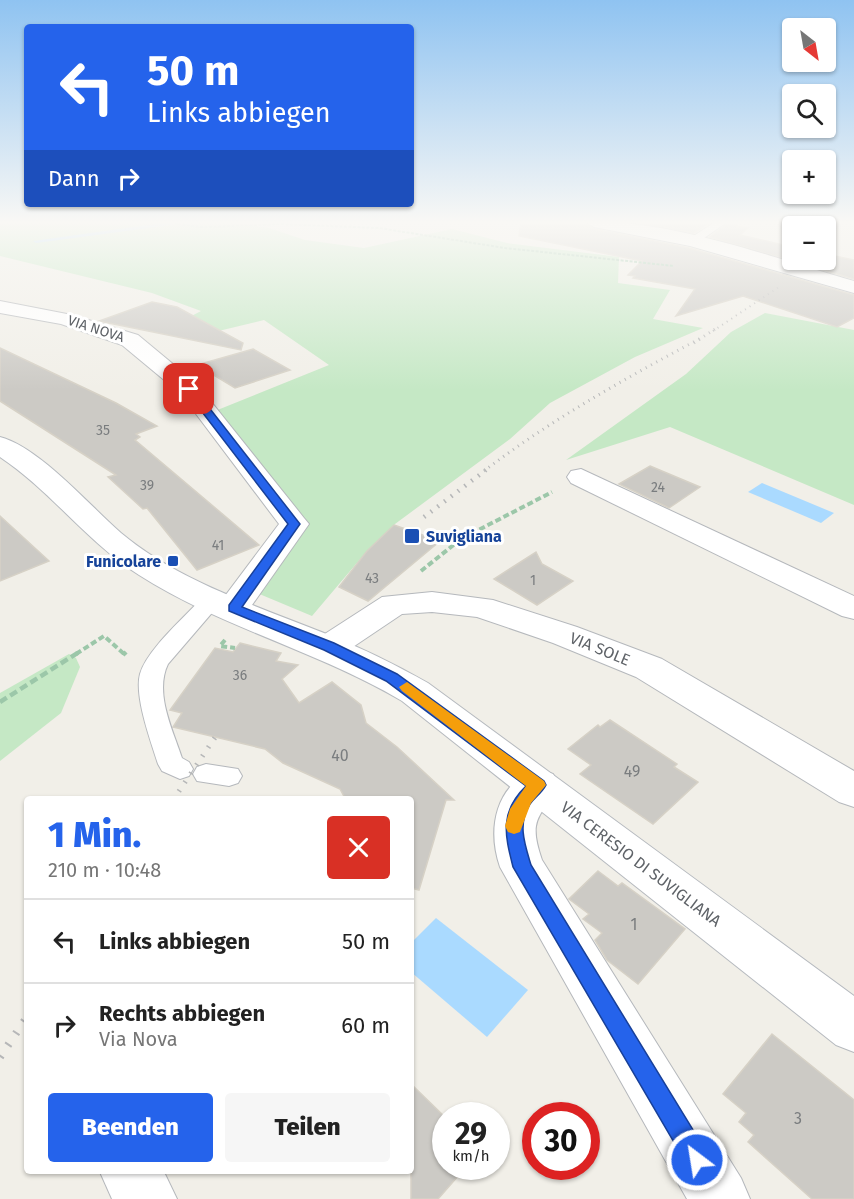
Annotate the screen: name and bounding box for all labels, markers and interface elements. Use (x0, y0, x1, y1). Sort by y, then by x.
north arrow (782, 18, 836, 72)
map controls (782, 18, 836, 270)
text: 50 m (147, 46, 240, 96)
icon: left (48, 48, 126, 126)
button: search (782, 84, 836, 138)
text: Links abbiegen (147, 97, 331, 129)
button: + (782, 150, 836, 204)
icon: right (112, 162, 145, 195)
text: Dann (48, 165, 100, 192)
button: − (782, 216, 836, 270)
street label: VIA NOVA (66, 312, 126, 346)
pin (163, 363, 214, 414)
icon: arrive (172, 372, 205, 405)
house number: 35 (96, 422, 110, 439)
house number: 39 (140, 477, 154, 494)
house number: 24 (651, 479, 666, 496)
marker: Suvigliana (403, 527, 421, 545)
place label: Suvigliana (426, 527, 502, 546)
house number: 41 (212, 537, 224, 554)
place label: Funicolare (86, 552, 161, 571)
marker: Funicolare (166, 554, 180, 568)
house number: 43 (365, 570, 379, 587)
house number: 1 (530, 572, 536, 589)
street label: VIA SOLE (567, 628, 633, 670)
house number: 36 (233, 667, 247, 684)
house number: 40 (331, 746, 349, 765)
house number: 49 (624, 762, 640, 781)
street label: VIA CERESIO DI SUVIGLIANA (557, 798, 725, 931)
text: 1 Min. (48, 813, 141, 857)
button: close (327, 816, 390, 879)
text: 210 m · 10:48 (48, 858, 161, 882)
house number: 1 (631, 915, 637, 934)
icon: left (48, 925, 81, 958)
text: Links abbiegen (99, 928, 250, 955)
text: 50 m (342, 928, 390, 955)
text: Rechts abbiegen (99, 1000, 265, 1027)
icon: right (48, 1009, 81, 1042)
text: 60 m (341, 1012, 390, 1039)
text: Via Nova (99, 1027, 178, 1051)
button: Beenden (48, 1093, 213, 1162)
button: Teilen (225, 1093, 390, 1162)
speed limit sign: 30 (522, 1102, 600, 1180)
house number: 3 (794, 1109, 802, 1128)
text: 29 (455, 1116, 487, 1152)
position arrow (665, 1128, 729, 1192)
text: km/h (452, 1147, 490, 1165)

